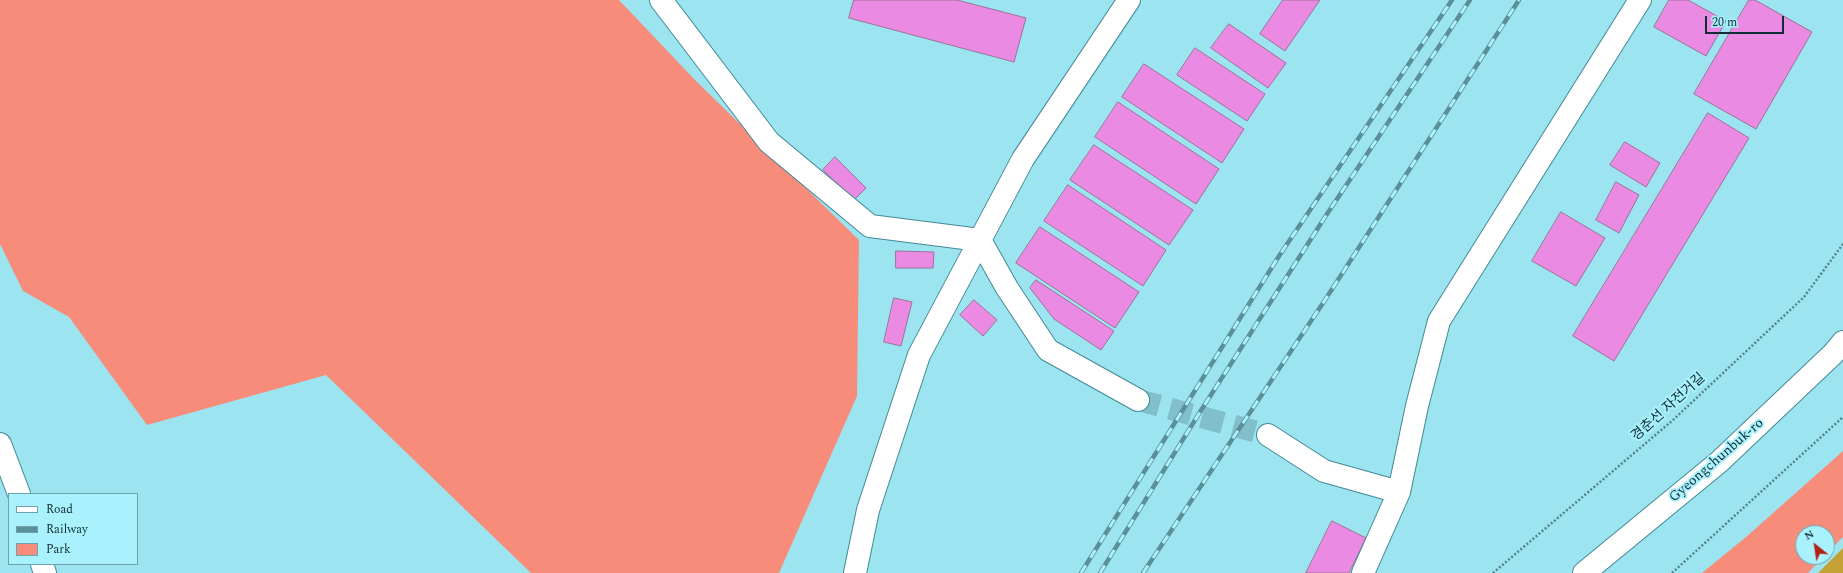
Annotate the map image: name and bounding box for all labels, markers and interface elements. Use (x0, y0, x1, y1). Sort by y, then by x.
scale bar (1707, 8, 1786, 34)
text: 20 m (1712, 13, 1737, 32)
street label: 경춘선 자전거길 (1629, 370, 1709, 446)
street label: Gyeongchunbuk-ro (1666, 415, 1768, 507)
legend (8, 493, 138, 565)
text: Road (46, 500, 73, 519)
text: Railway (46, 520, 88, 539)
north arrow (1795, 525, 1835, 565)
text: N (1801, 525, 1817, 545)
text: Park (46, 540, 71, 559)

